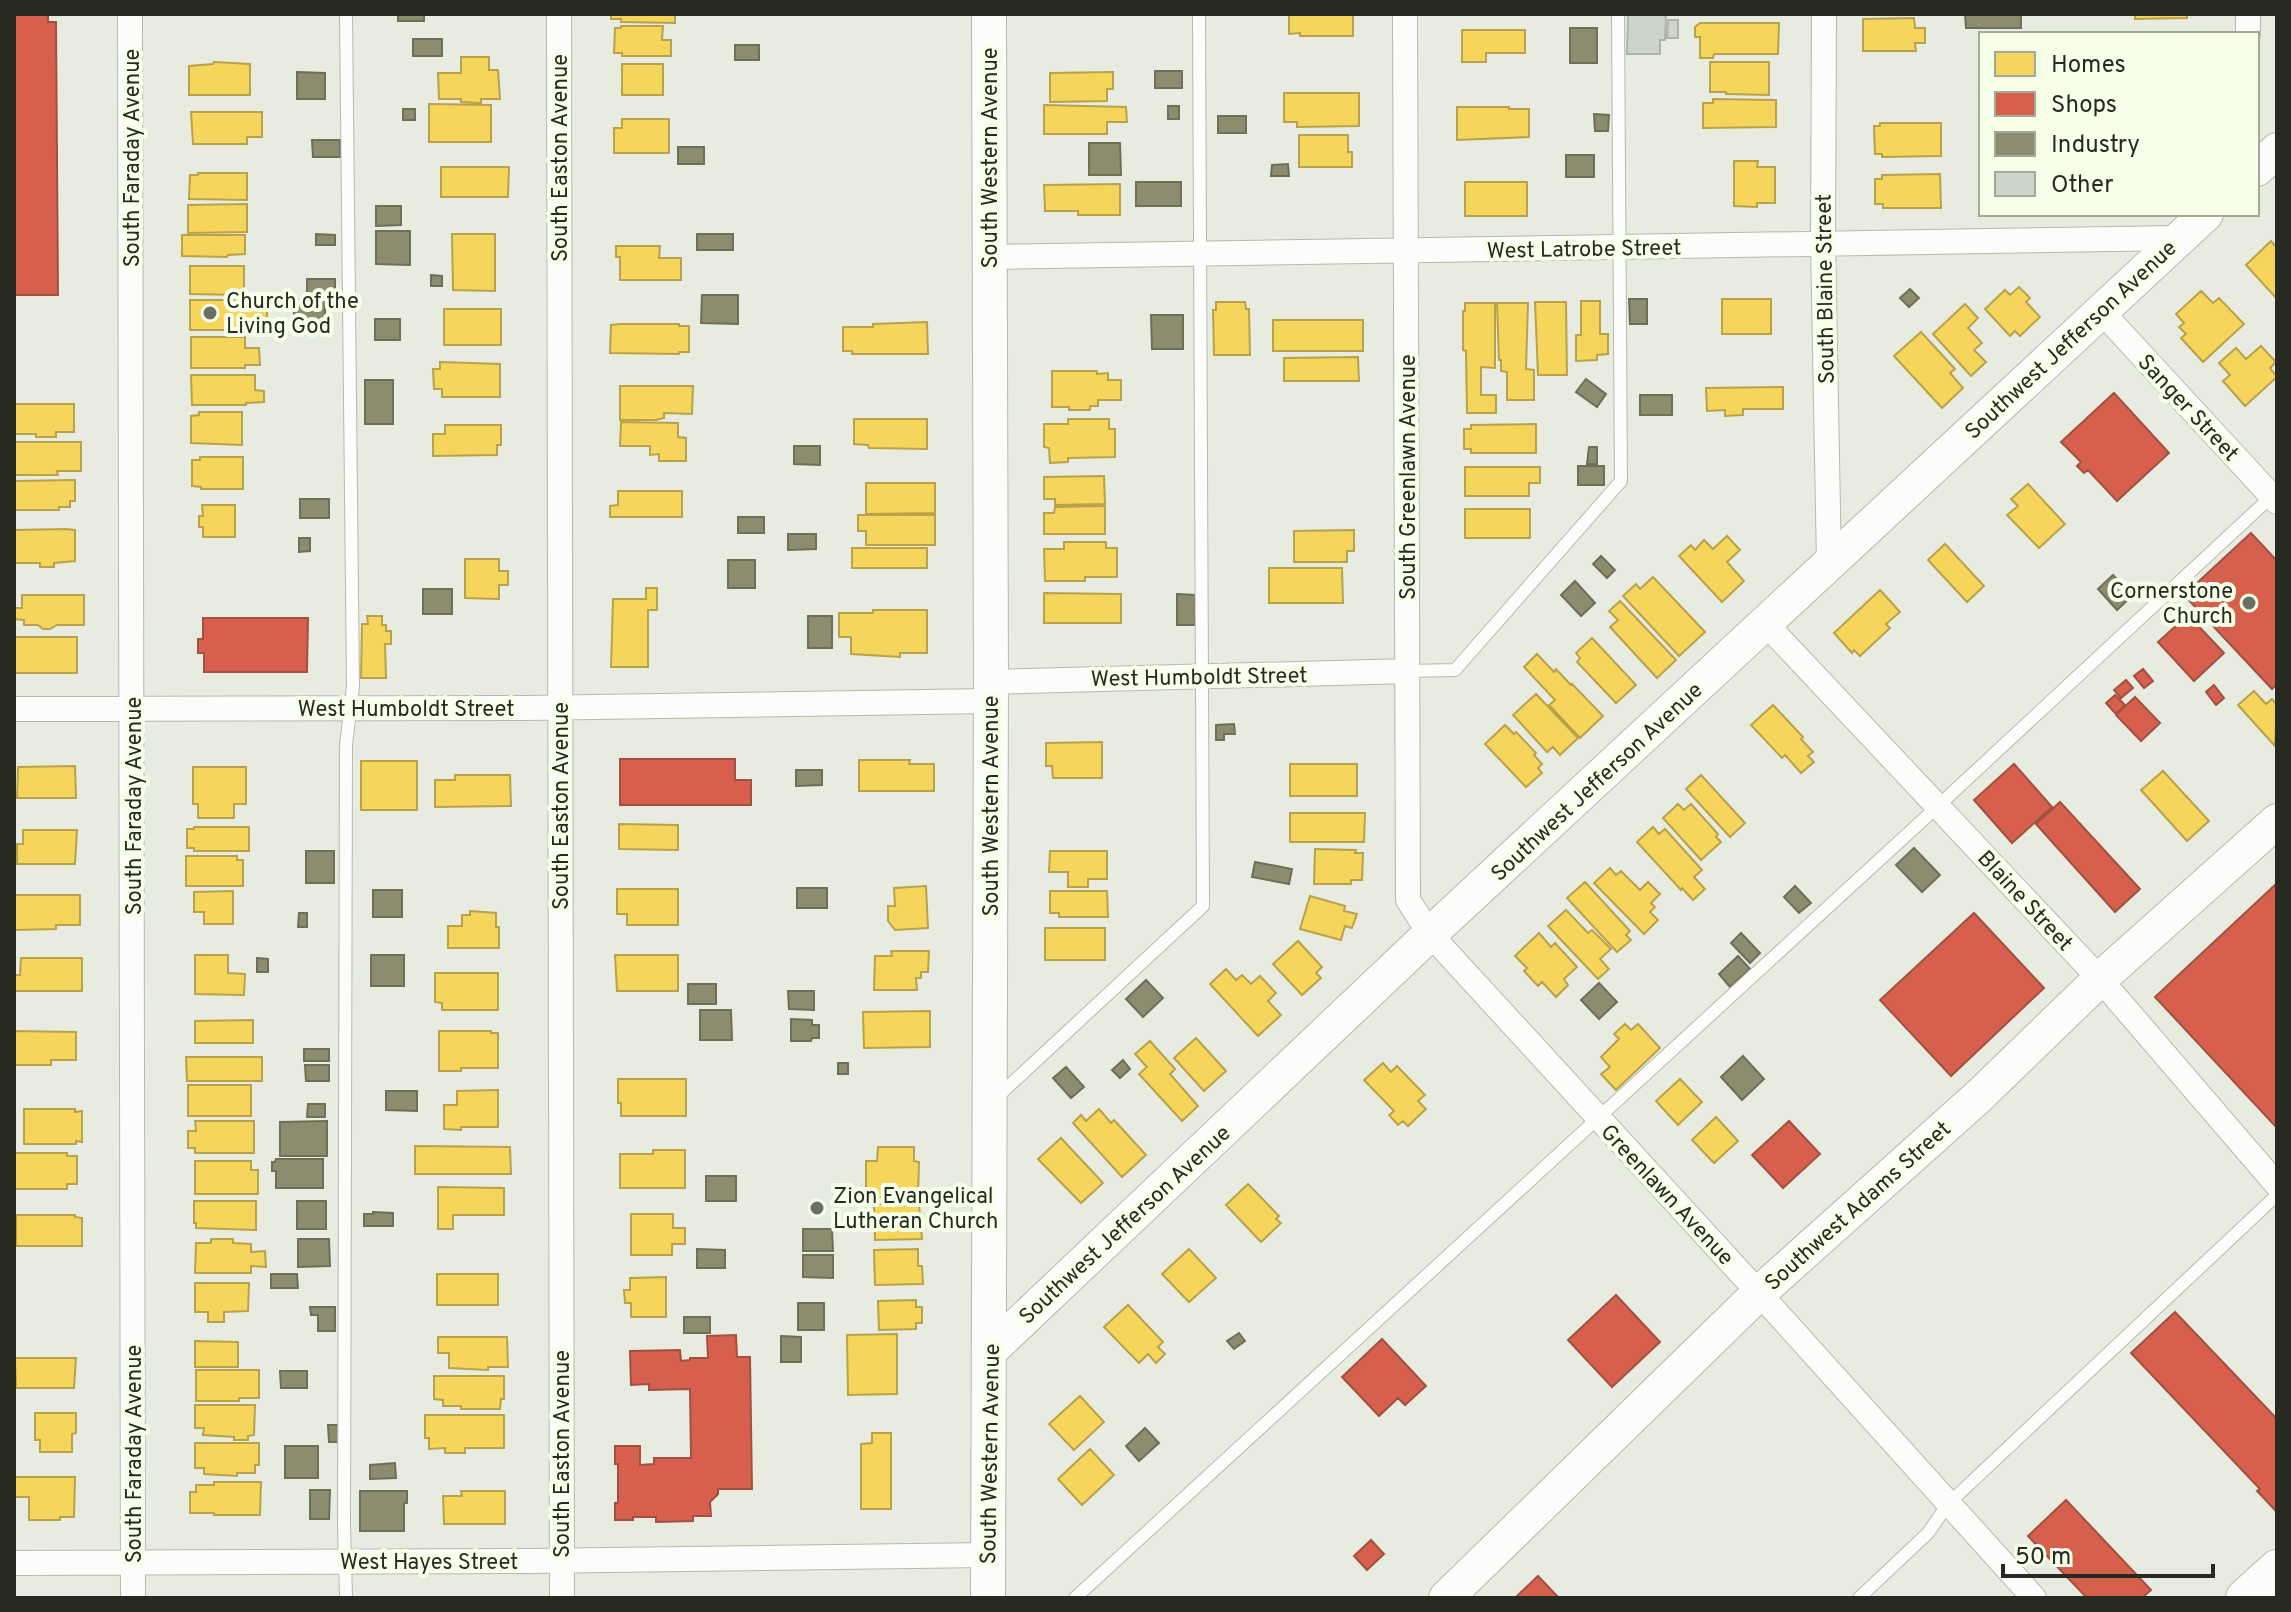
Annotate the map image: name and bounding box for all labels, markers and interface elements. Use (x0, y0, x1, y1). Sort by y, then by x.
legend (1979, 32, 2259, 216)
street label: South Western Avenue (978, 47, 1005, 269)
street label: South Faraday Avenue (120, 49, 147, 267)
text: Homes (2051, 51, 2126, 81)
street label: South Easton Avenue (548, 54, 575, 262)
text: Shops (2051, 91, 2117, 121)
text: Industry (2051, 131, 2140, 161)
text: Other (2051, 171, 2113, 201)
street label: South Blaine Street (1811, 193, 1842, 384)
street label: West Latrobe Street (1486, 235, 1682, 266)
street label: Southwest Jefferson Avenue (1960, 236, 2183, 446)
place label: Church of the Living God (226, 289, 359, 341)
marker: Church of the Living God (201, 304, 219, 322)
street label: Sanger Street (2131, 350, 2244, 468)
street label: South Greenlawn Avenue (1396, 354, 1423, 600)
place label: Cornerstone Church (2110, 579, 2233, 631)
marker: Cornerstone Church (2240, 594, 2258, 612)
street label: West Humboldt Street (1090, 663, 1308, 694)
street label: Southwest Jefferson Avenue (1486, 678, 1709, 888)
street label: South Western Avenue (979, 695, 1006, 917)
street label: South Faraday Avenue (122, 697, 149, 915)
street label: West Humboldt Street (298, 697, 514, 724)
street label: South Easton Avenue (549, 702, 576, 910)
street label: Blaine Street (1971, 846, 2078, 958)
street label: Southwest Adams Street (1760, 1116, 1957, 1298)
street label: Greenlawn Avenue (1594, 1120, 1738, 1272)
street label: Southwest Jefferson Avenue (1014, 1121, 1237, 1331)
place label: Zion Evangelical Lutheran Church (833, 1184, 998, 1236)
marker: Zion Evangelical Lutheran Church (808, 1199, 826, 1217)
street label: South Western Avenue (976, 1343, 1007, 1565)
street label: South Faraday Avenue (122, 1345, 149, 1563)
street label: South Easton Avenue (550, 1350, 577, 1558)
scale bar (2003, 1528, 2213, 1578)
text: 50 m (2015, 1543, 2071, 1573)
street label: West Hayes Street (340, 1550, 518, 1577)

